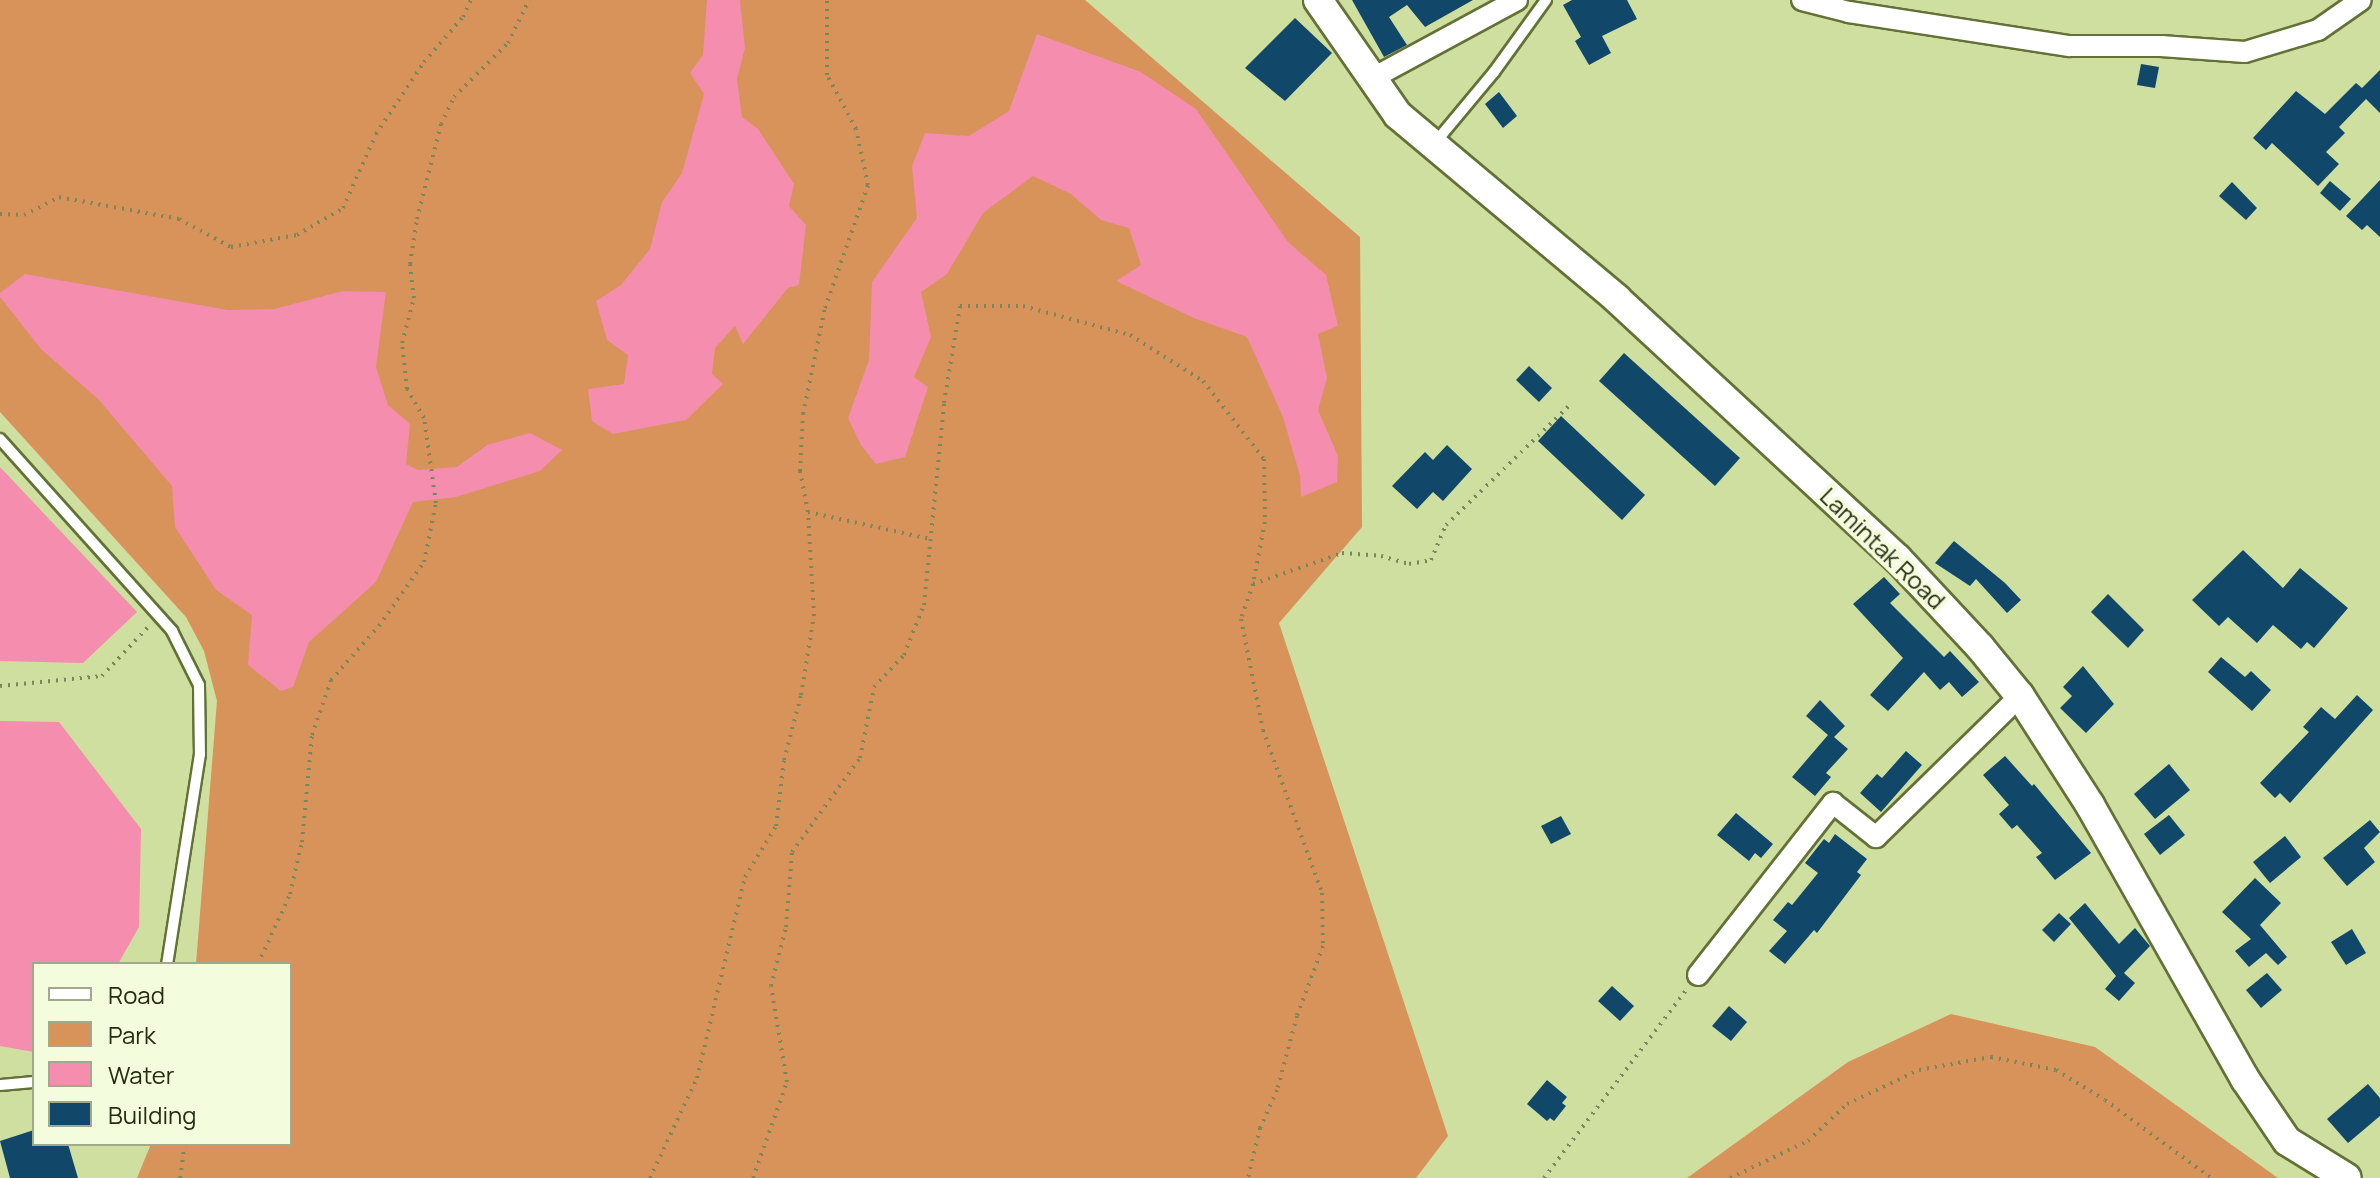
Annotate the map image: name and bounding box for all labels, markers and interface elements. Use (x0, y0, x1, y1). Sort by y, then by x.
street label: Lamintak Road (1815, 481, 1951, 615)
legend (32, 962, 292, 1146)
text: Road (108, 978, 165, 1011)
text: Park (108, 1018, 156, 1051)
text: Water (108, 1058, 175, 1091)
text: Building (108, 1098, 196, 1131)

